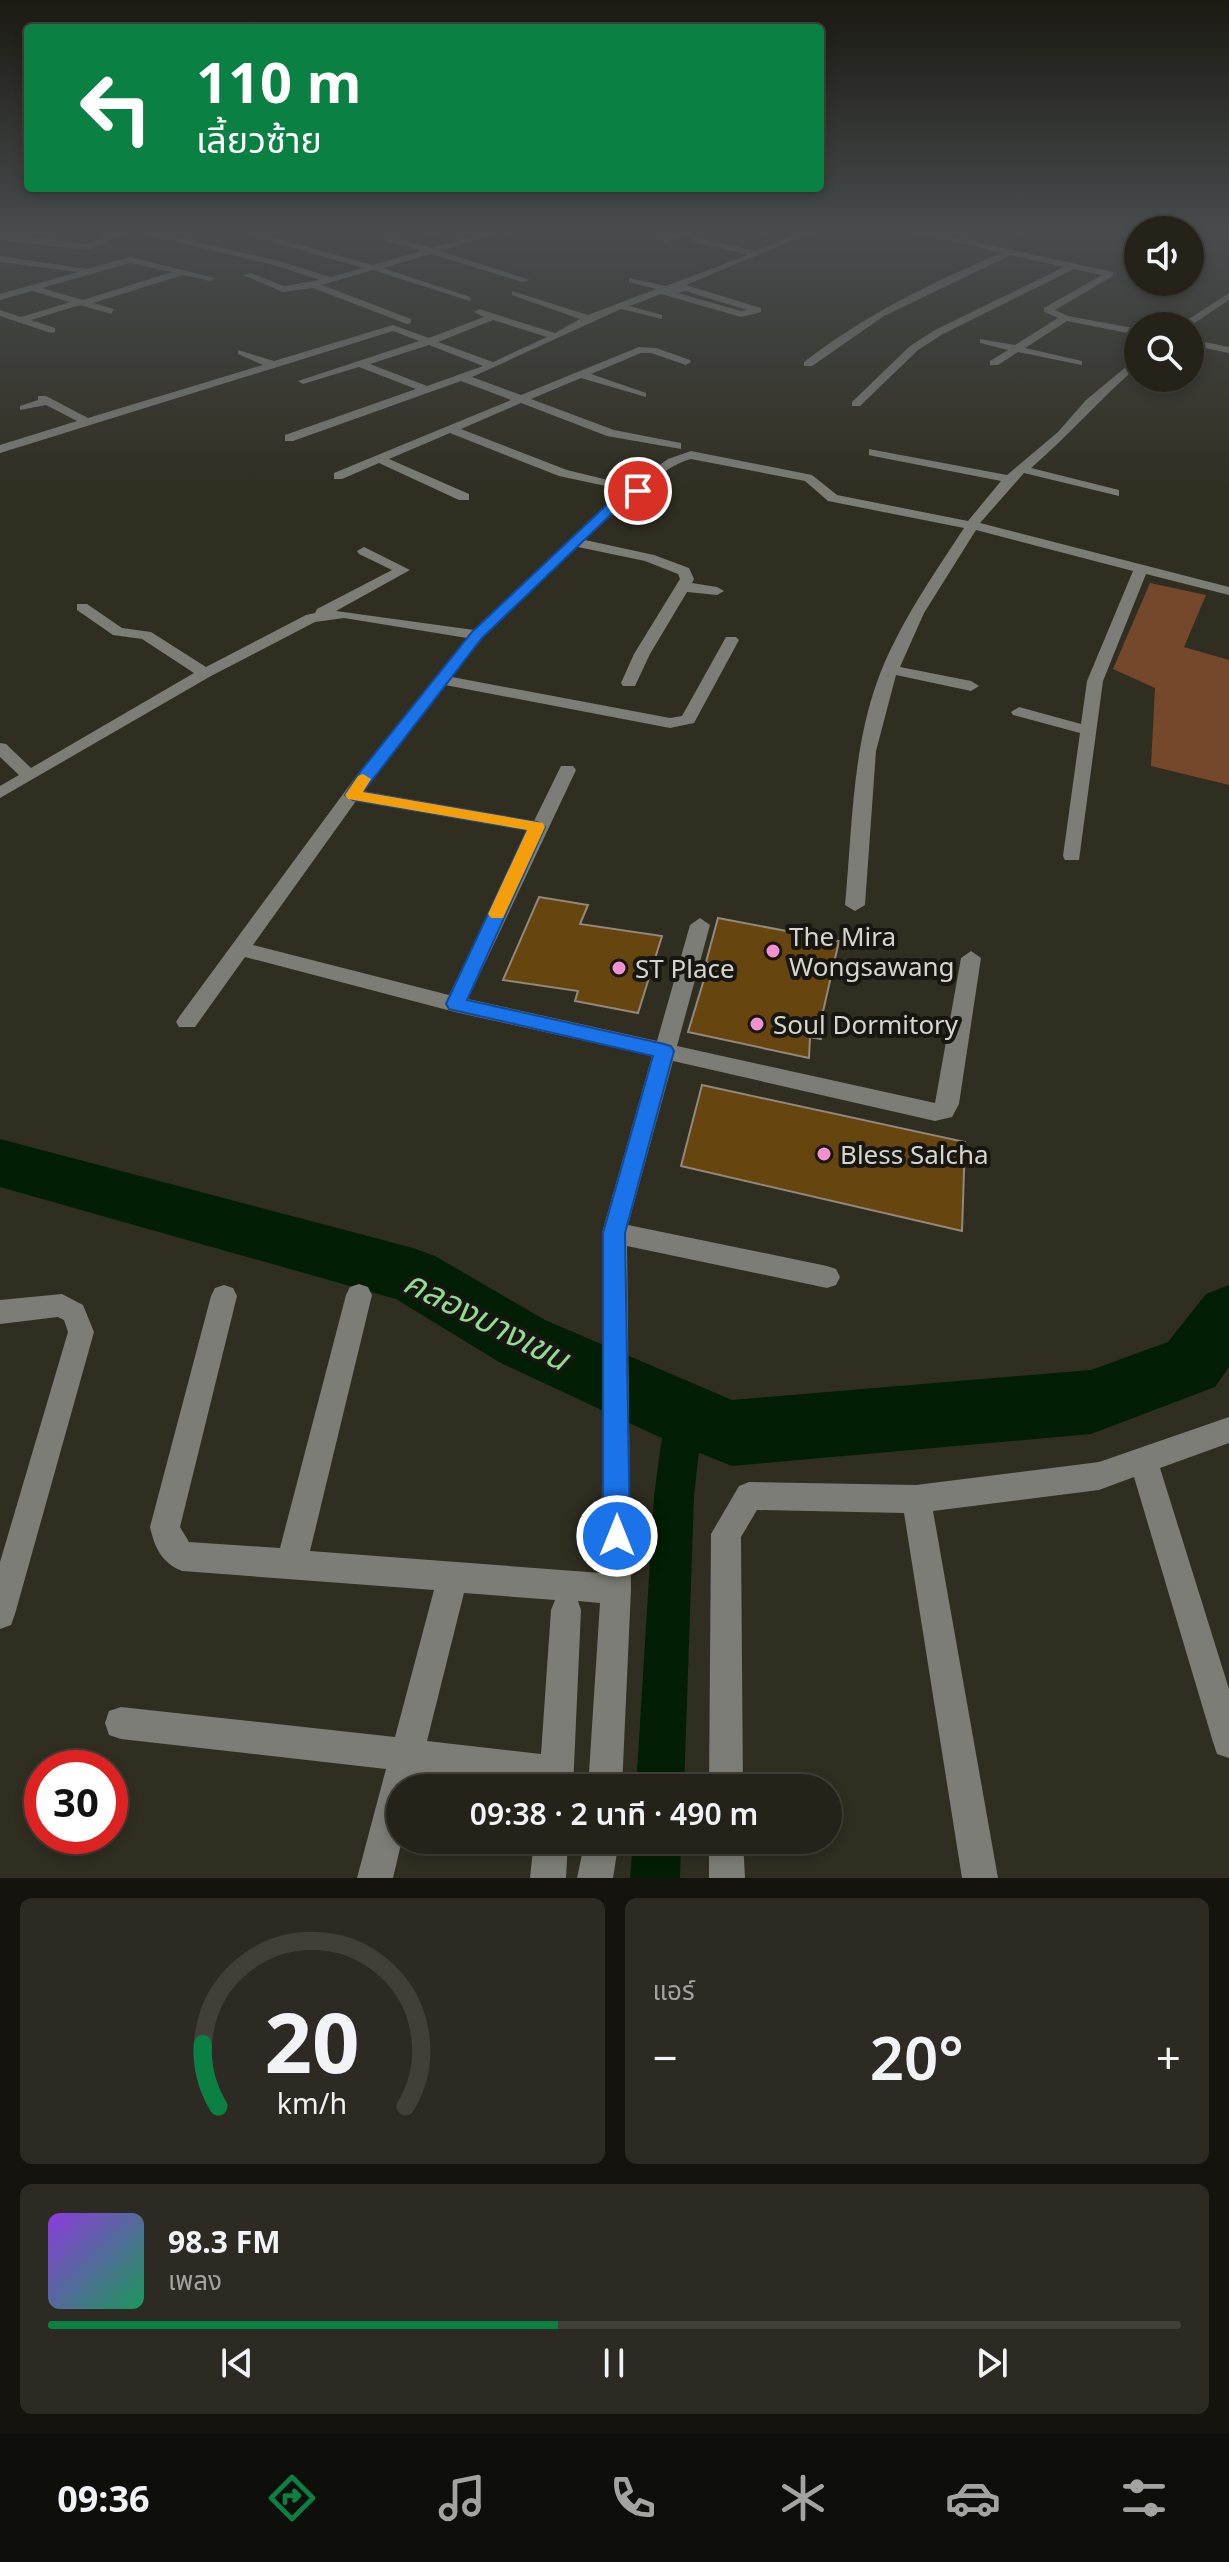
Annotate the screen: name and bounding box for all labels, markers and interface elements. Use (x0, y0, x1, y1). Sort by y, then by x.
text: 110 m (196, 43, 361, 119)
icon: left (64, 56, 168, 160)
text: เลี้ยวซ้าย (196, 115, 322, 164)
map controls (1124, 216, 1204, 392)
button: sound (1124, 216, 1204, 296)
button: search (1124, 312, 1204, 392)
pin (604, 457, 672, 525)
icon: arrive (616, 469, 660, 513)
place label: The Mira Wongsawang (789, 918, 955, 984)
marker: The Mira Wongsawang (764, 942, 782, 960)
place label: ST Place (635, 950, 735, 986)
marker: ST Place (610, 959, 628, 977)
place label: Soul Dormitory (773, 1006, 959, 1042)
marker: Soul Dormitory (748, 1015, 766, 1033)
place label: Bless Salcha (840, 1136, 989, 1172)
marker: Bless Salcha (815, 1145, 833, 1163)
water label: คลองบางเขน (396, 1258, 579, 1381)
position arrow (575, 1494, 659, 1578)
speed limit sign: 30 (24, 1750, 128, 1854)
text: 09:38 · 2 นาที · 490 m (470, 1793, 758, 1834)
text: แอร์ (653, 1972, 695, 2008)
text: 20 (265, 1984, 360, 2097)
text: 20° (870, 2016, 964, 2098)
text: − (653, 2027, 678, 2087)
text: + (1156, 2027, 1181, 2087)
text: km/h (277, 2083, 347, 2122)
text: 98.3 FM (168, 2221, 280, 2262)
text: เพลง (168, 2262, 222, 2298)
icon: previous (215, 2341, 259, 2385)
icon: pause (592, 2341, 636, 2385)
icon: next (970, 2341, 1014, 2385)
icon: directions (264, 2470, 320, 2526)
icon: music (434, 2470, 490, 2526)
icon: phone (605, 2470, 661, 2526)
icon: climate (775, 2470, 831, 2526)
icon: car (945, 2470, 1001, 2526)
icon: filters (1116, 2470, 1172, 2526)
text: 09:36 (57, 2474, 150, 2523)

